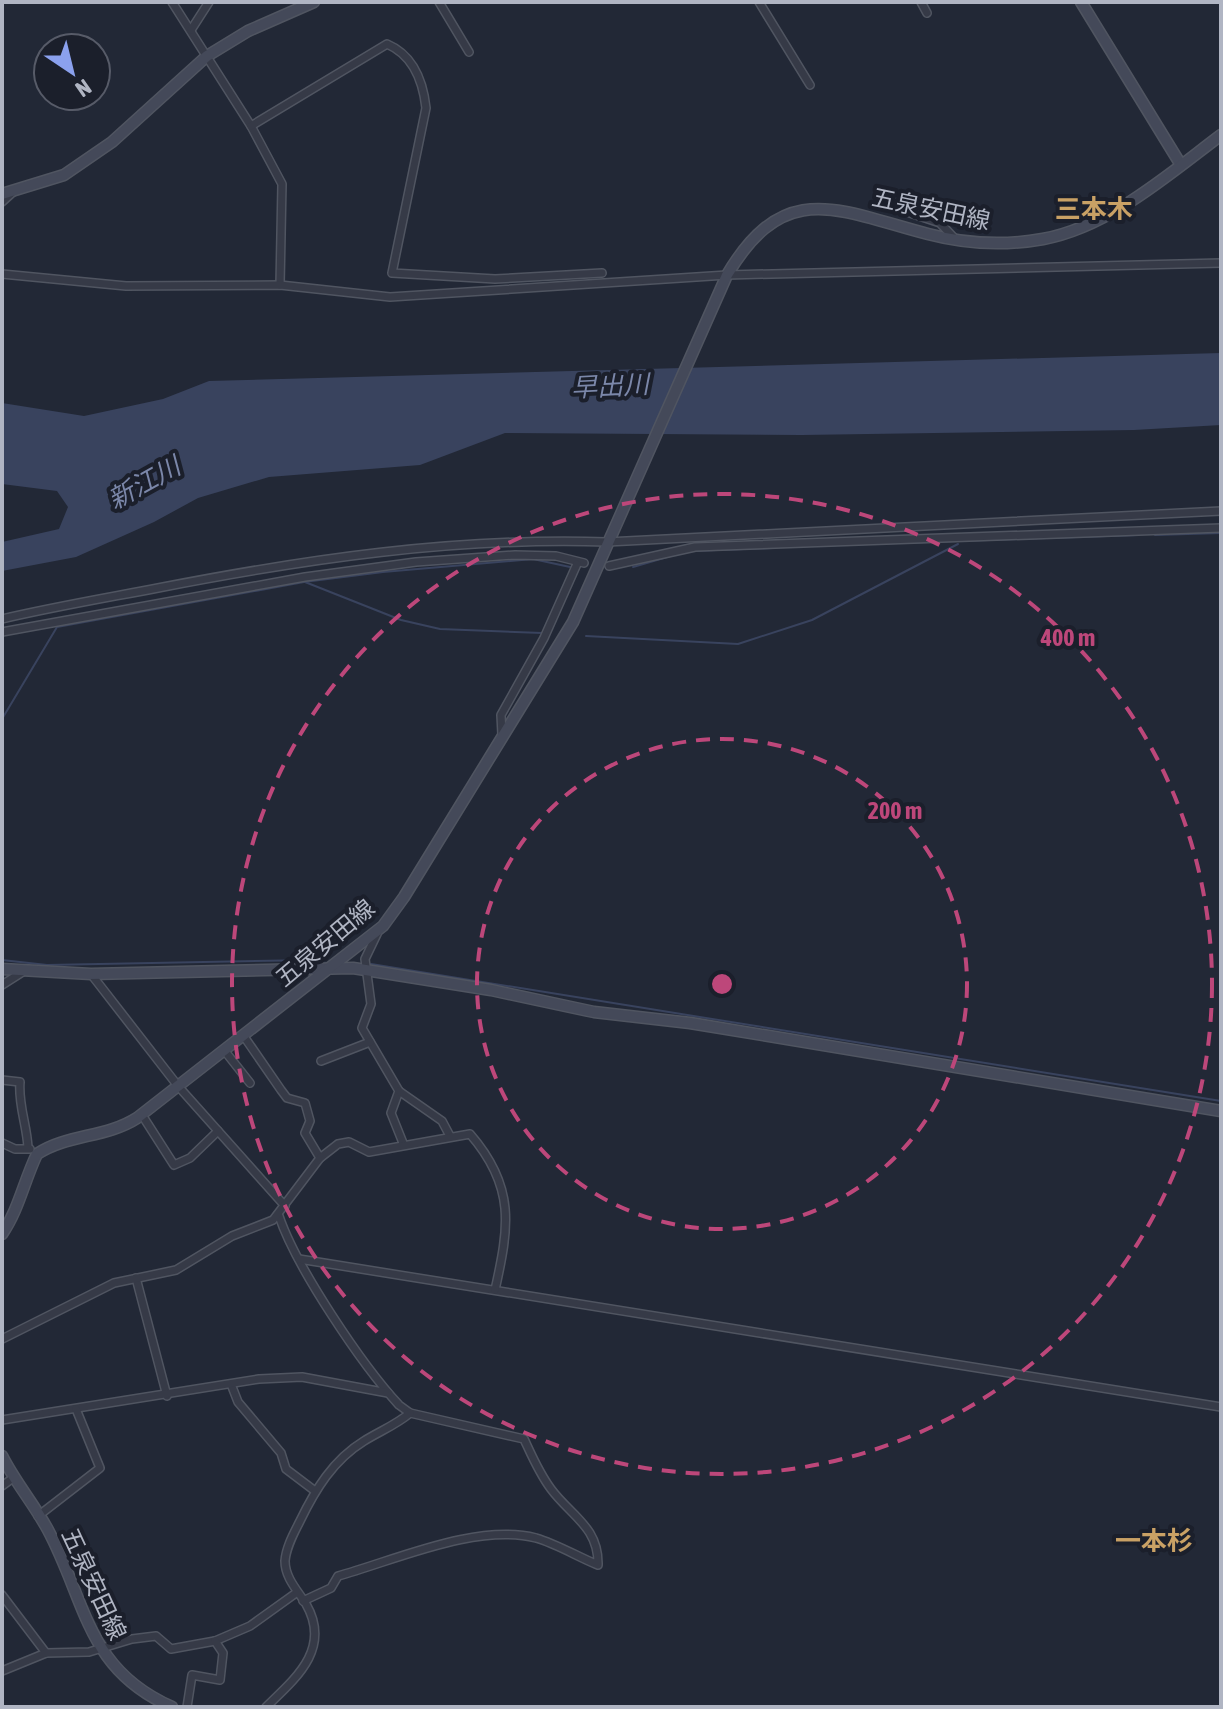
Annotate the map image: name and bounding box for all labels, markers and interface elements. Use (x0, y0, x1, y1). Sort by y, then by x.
north arrow (32, 32, 112, 112)
text: N (71, 74, 96, 103)
street label: 五泉安田線 (870, 183, 992, 235)
district label: 三本木 (1055, 194, 1133, 224)
water label: 早出川 (570, 369, 653, 403)
water label: 新江川 (103, 450, 188, 515)
text: 400 m (1040, 624, 1095, 651)
text: 200 m (868, 797, 922, 824)
street label: 五泉安田線 (270, 894, 380, 992)
centre of rings (708, 970, 736, 998)
street label: 五泉安田線 (56, 1524, 132, 1644)
district label: 一本杉 (1115, 1526, 1193, 1556)

